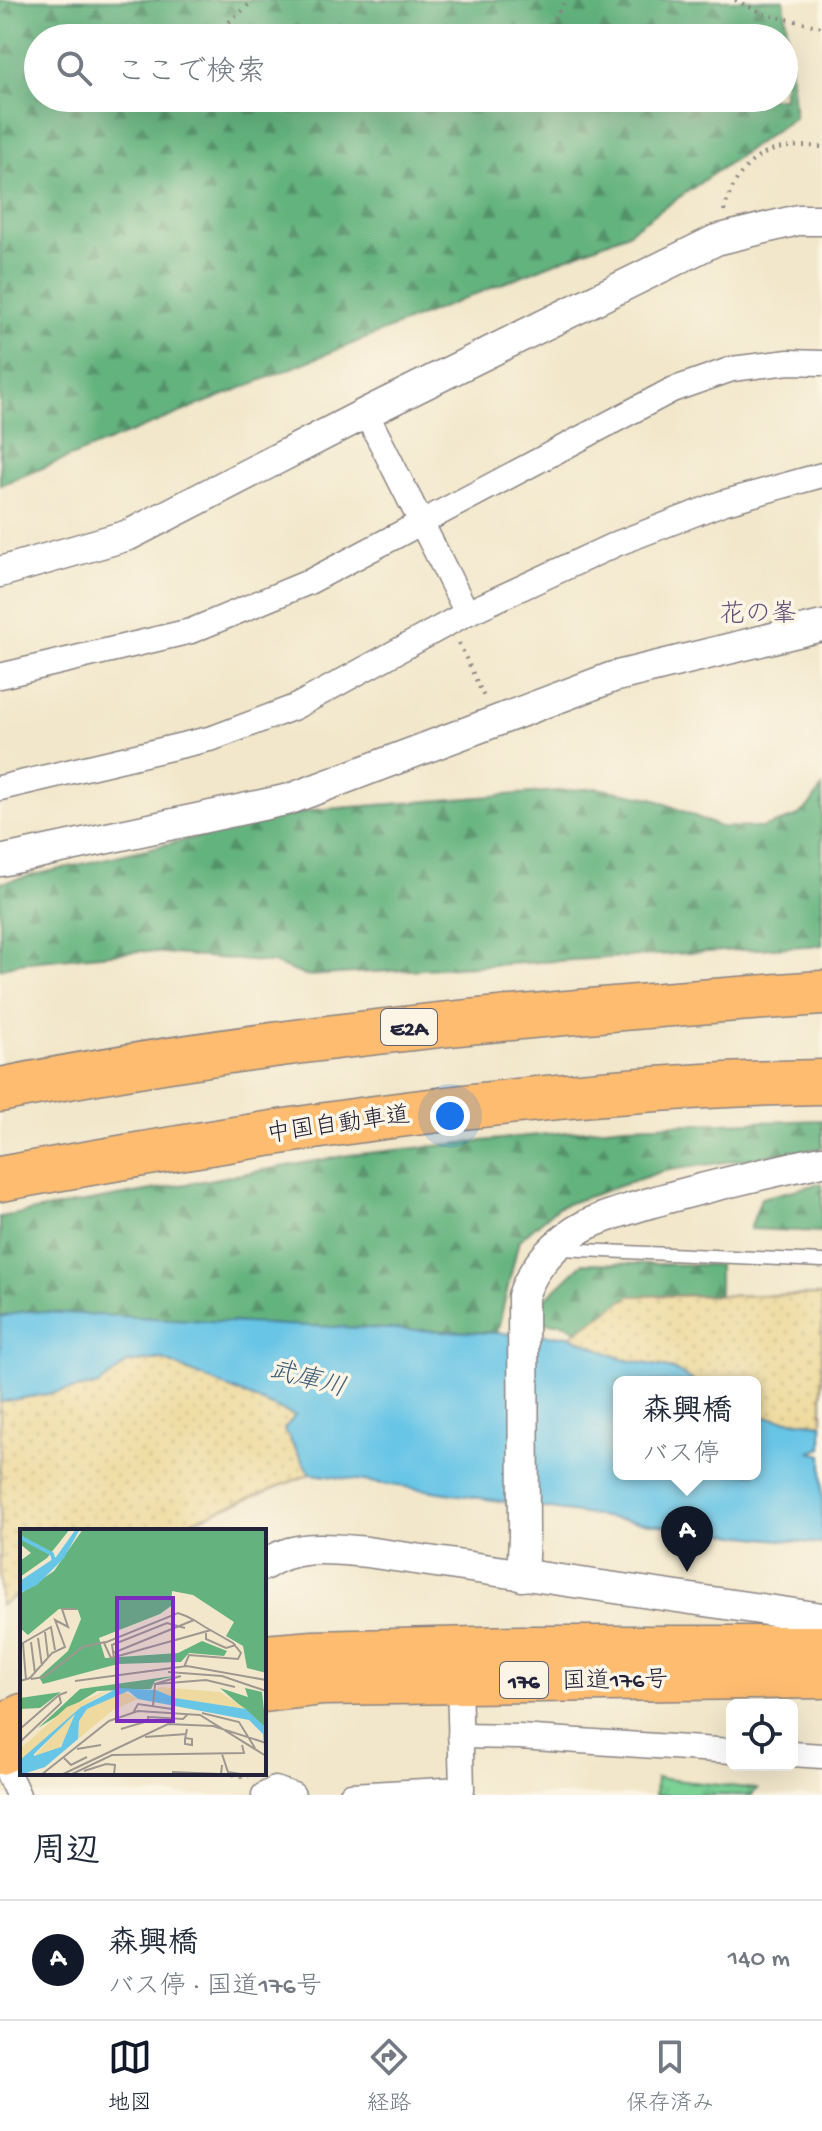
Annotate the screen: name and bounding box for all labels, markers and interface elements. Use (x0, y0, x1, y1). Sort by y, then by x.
search box (24, 24, 798, 112)
icon: search (52, 46, 96, 90)
text: ここで検索 (116, 57, 266, 92)
district label: 花の峯 (719, 599, 797, 632)
road number: E2A (381, 1009, 437, 1045)
your location (430, 1096, 470, 1136)
street label: 中国自動車道 (265, 1101, 412, 1151)
water label: 武庫川 (265, 1354, 349, 1406)
popup (613, 1376, 761, 1480)
text: 森興橋 (642, 1396, 732, 1431)
text: バス停 (642, 1441, 720, 1472)
pin: A (661, 1506, 713, 1572)
inset map (20, 1529, 266, 1775)
road number: 176 (500, 1662, 548, 1698)
street label: 国道176号 (562, 1666, 668, 1698)
map controls (726, 1699, 798, 1771)
button: locate (726, 1699, 798, 1771)
text: 周辺 (32, 1834, 100, 1874)
text: 森興橋 (108, 1928, 198, 1963)
text: A (50, 1945, 66, 1976)
text: 140 m (728, 1945, 790, 1976)
text: バス停 · 国道176号 (108, 1973, 322, 2004)
tab: 地図 (108, 2035, 152, 2118)
tab: 経路 (367, 2035, 411, 2118)
tab: 保存済み (626, 2035, 714, 2118)

